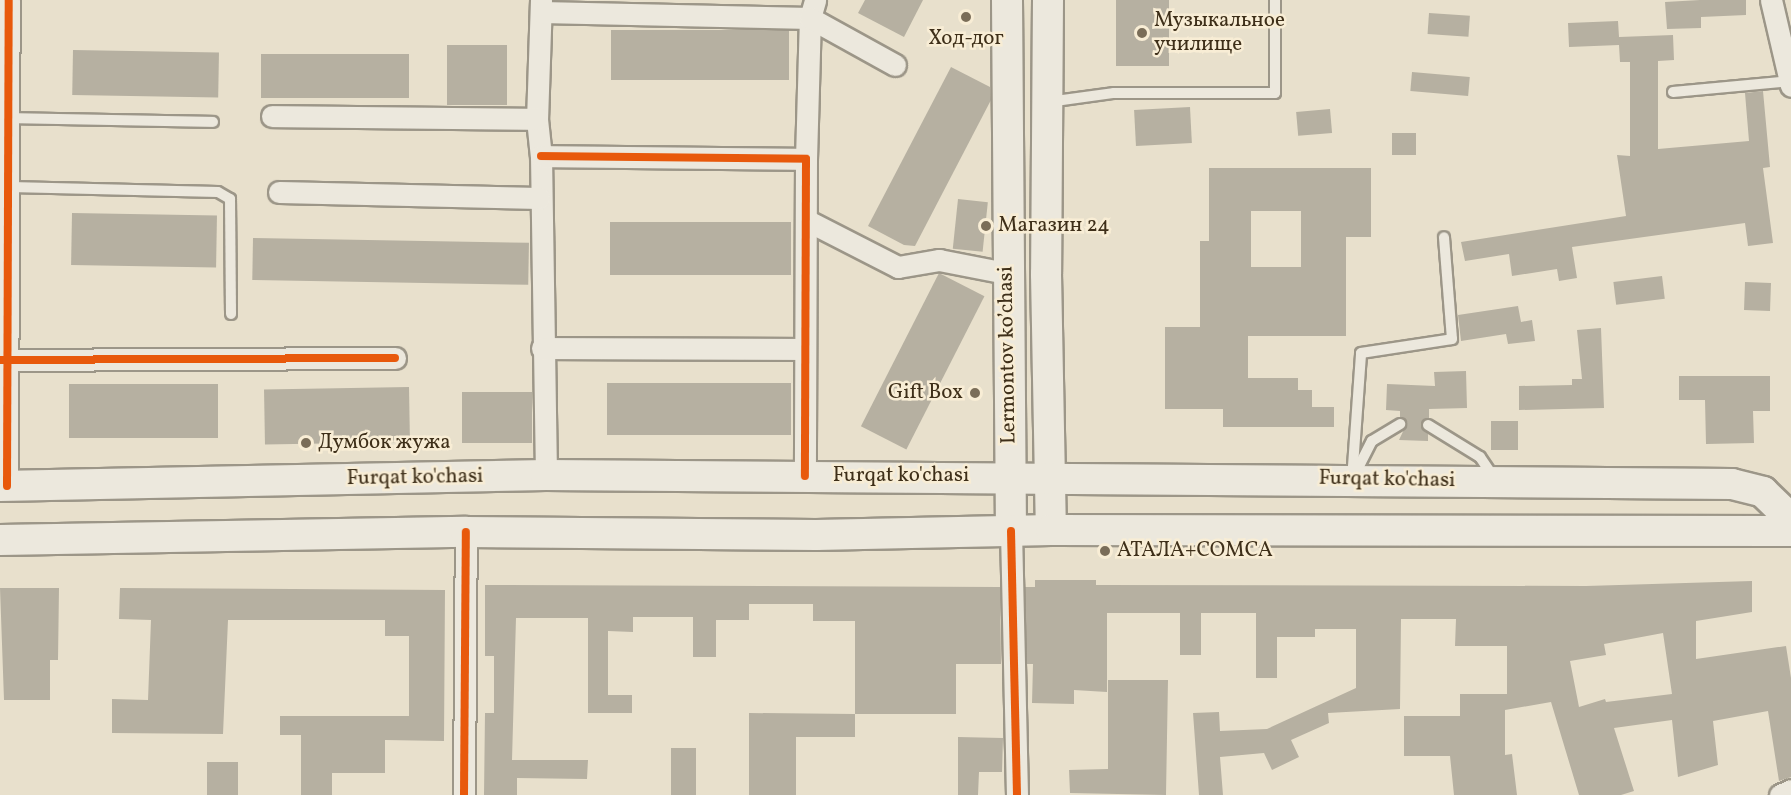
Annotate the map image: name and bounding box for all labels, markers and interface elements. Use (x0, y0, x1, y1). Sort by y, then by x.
place label: Музыкальное училище (1154, 8, 1285, 58)
marker: Ход-дог (959, 10, 973, 24)
place label: Ход-дог (928, 26, 1004, 52)
marker: Музыкальное училище (1135, 26, 1149, 40)
place label: Магазин 24 (998, 213, 1110, 239)
marker: Магазин 24 (979, 219, 993, 233)
street label: Lermontov ko’chasi (994, 265, 1022, 445)
place label: Gift Box (888, 380, 963, 406)
marker: Gift Box (968, 386, 982, 400)
place label: Думбок жужа (318, 430, 451, 456)
marker: Думбок жужа (299, 436, 313, 450)
street label: Furqat ko'chasi (833, 463, 969, 489)
street label: Furqat ko'chasi (346, 464, 484, 492)
street label: Furqat ko'chasi (1318, 466, 1456, 494)
place label: АТАЛА+СОМСА (1117, 538, 1273, 564)
marker: АТАЛА+СОМСА (1098, 544, 1112, 558)

